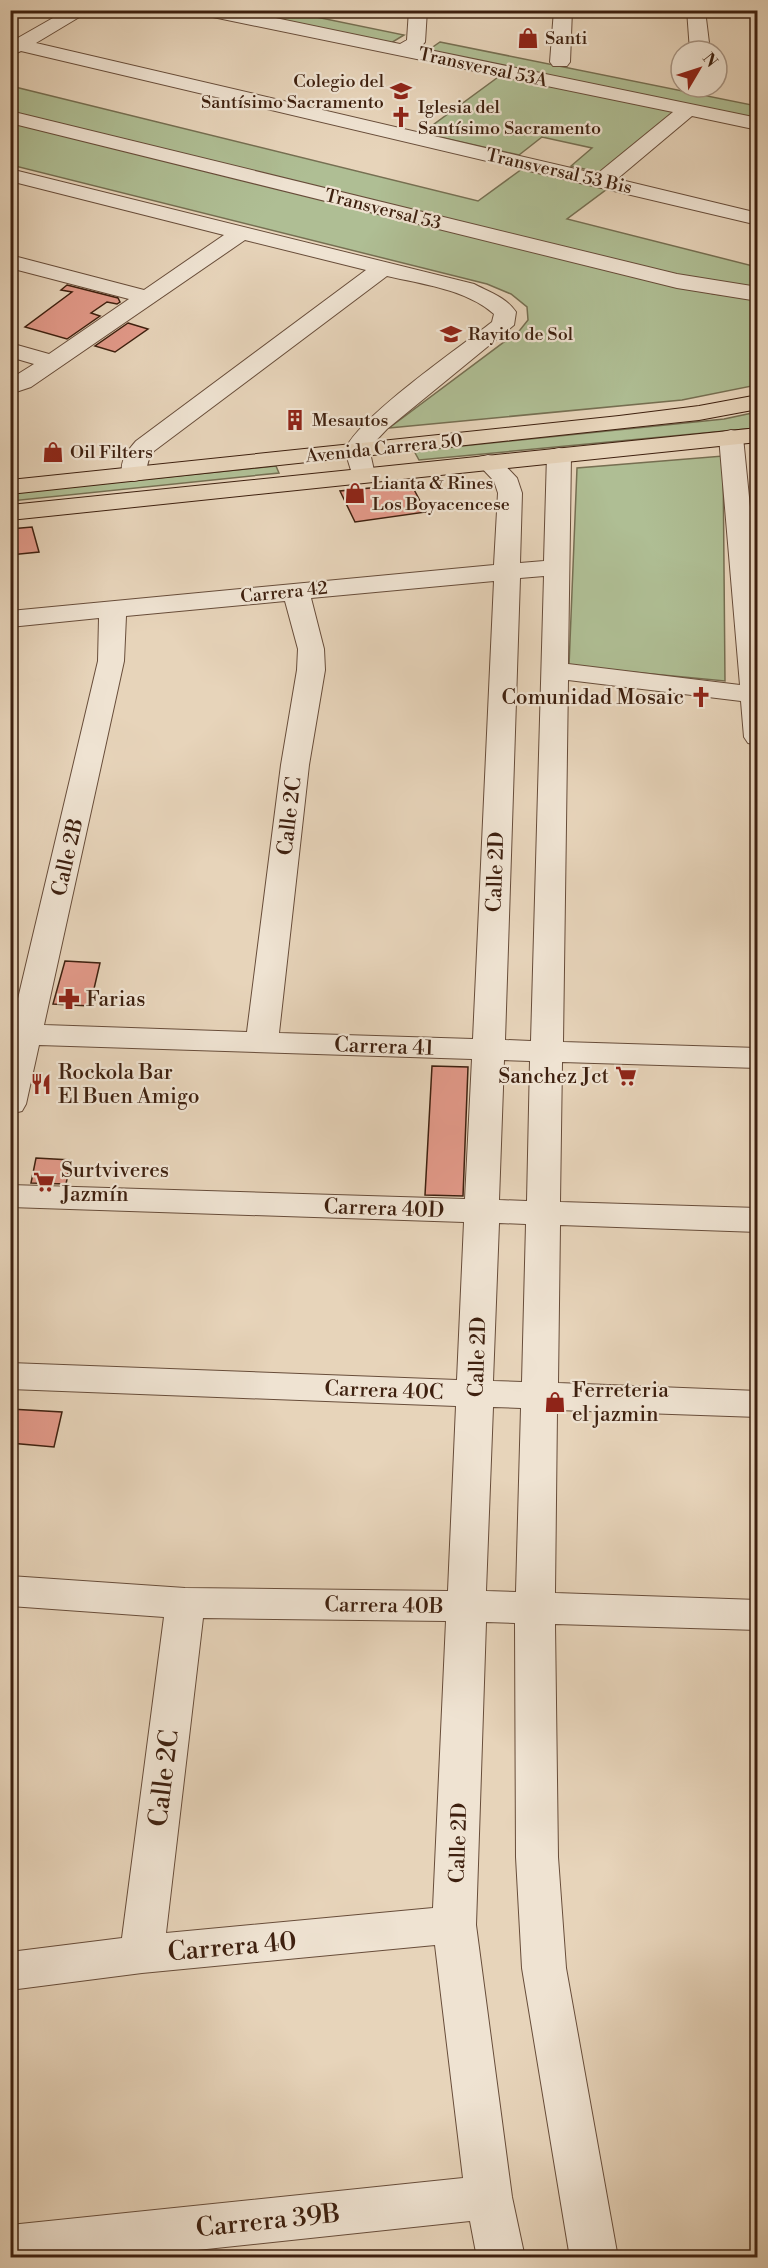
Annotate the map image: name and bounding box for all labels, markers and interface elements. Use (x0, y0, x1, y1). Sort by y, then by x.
shop icon: Santi (516, 26, 540, 50)
place label: Santi (545, 27, 588, 50)
north arrow (669, 39, 729, 99)
street label: Transversal 53A (416, 43, 550, 93)
text: N (698, 49, 722, 72)
place label: Colegio del Santísimo Sacramento (201, 70, 385, 114)
school or university icon: Colegio del Santísimo Sacramento (389, 79, 413, 103)
place label: Iglesia del Santísimo Sacramento (418, 96, 601, 140)
church icon: Iglesia del Santísimo Sacramento (389, 105, 413, 129)
street label: Transversal 53 Bis (484, 143, 634, 200)
street label: Transversal 53 (322, 184, 444, 235)
school or university icon: Rayito de Sol (439, 322, 463, 346)
place label: Rayito de Sol (468, 323, 574, 346)
building icon: Mesautos (283, 408, 307, 432)
place label: Mesautos (312, 409, 389, 432)
street label: Avenida Carrera 50 (303, 429, 464, 468)
shop icon: Oil Filters (41, 440, 65, 464)
place label: Oil Filters (70, 441, 153, 464)
place label: Lianta & Rines Los Boyacencese (372, 472, 510, 516)
shop icon: Lianta & Rines Los Boyacencese (343, 481, 367, 505)
street label: Carrera 42 (239, 576, 329, 609)
place label: Comunidad Mosaic (501, 685, 684, 711)
church icon: Comunidad Mosaic (689, 685, 713, 709)
street label: Calle 2C (272, 775, 308, 857)
street label: Calle 2B (46, 816, 90, 899)
street label: Calle 2D (482, 831, 510, 913)
pharmacy icon: Farias (57, 987, 81, 1011)
place label: Farias (86, 987, 145, 1013)
street label: Carrera 41 (334, 1032, 434, 1062)
place label: Rockola Bar El Buen Amigo (58, 1060, 200, 1110)
place label: Sanchez Jct (498, 1064, 610, 1090)
supermarket icon: Sanchez Jct (614, 1064, 638, 1088)
restaurant icon: Rockola Bar El Buen Amigo (29, 1072, 53, 1096)
place label: Surtviveres Jazmín (60, 1158, 169, 1208)
supermarket icon: Surtviveres Jazmín (32, 1170, 56, 1194)
street label: Carrera 40D (323, 1194, 445, 1224)
street label: Calle 2D (464, 1316, 492, 1398)
street label: Carrera 40C (324, 1376, 444, 1406)
place label: Ferreteria el jazmin (572, 1378, 669, 1428)
shop icon: Ferreteria el jazmin (543, 1390, 567, 1414)
street label: Carrera 40B (324, 1592, 444, 1620)
street label: Calle 2C (142, 1728, 186, 1828)
street label: Calle 2D (445, 1802, 473, 1884)
street label: Carrera 40 (166, 1925, 298, 1969)
street label: Carrera 39B (194, 2198, 342, 2244)

